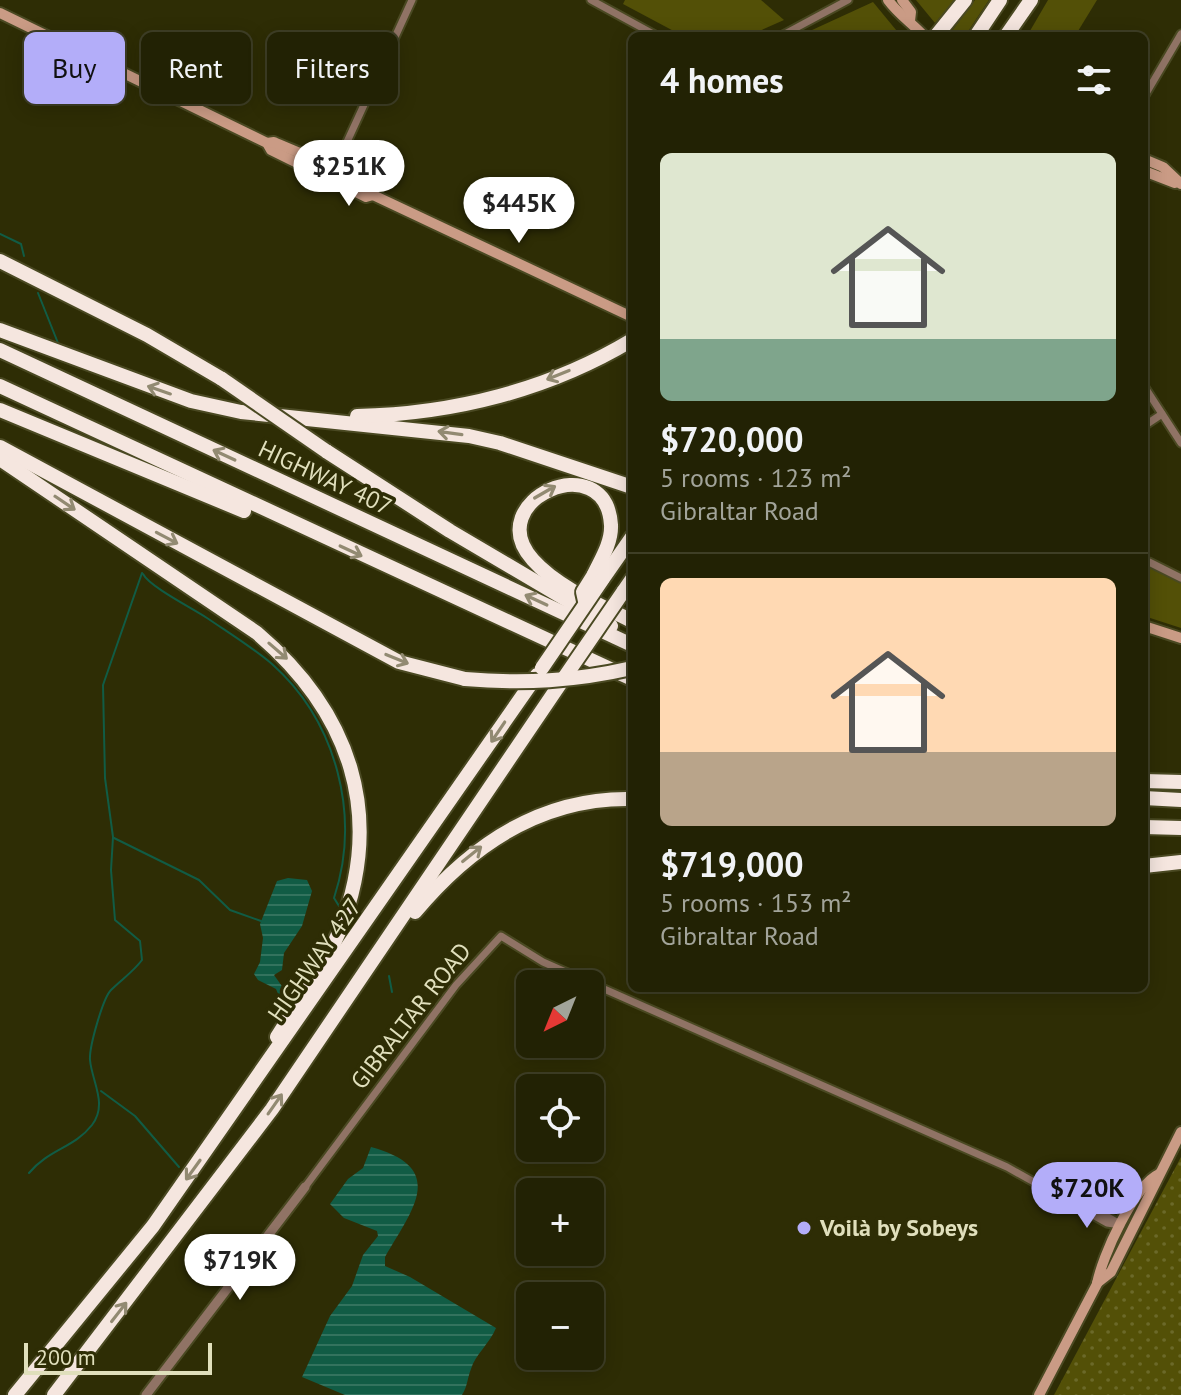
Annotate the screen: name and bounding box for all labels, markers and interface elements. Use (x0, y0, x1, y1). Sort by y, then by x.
chip: Buy (24, 32, 125, 104)
chip: Rent (141, 32, 251, 104)
chip: Filters (267, 32, 398, 104)
text: 4 homes (660, 58, 784, 102)
icon: filters (1072, 58, 1116, 102)
pin: $251K (293, 140, 405, 208)
text: $251K (311, 149, 387, 182)
pin: $445K (463, 177, 575, 245)
text: $445K (481, 186, 557, 219)
icon: home (816, 205, 960, 349)
one-way arrow (546, 368, 571, 383)
one-way arrow (146, 381, 171, 396)
text: $720,000 (660, 417, 804, 461)
one-way arrow (438, 425, 463, 440)
street label: HIGHWAY 407 (253, 433, 397, 522)
one-way arrow (212, 447, 236, 462)
text: 5 rooms · 123 m² (660, 461, 852, 494)
one-way arrow (533, 484, 556, 500)
text: Gibraltar Road (660, 494, 819, 527)
one-way arrow (53, 495, 75, 511)
one-way arrow (154, 531, 178, 546)
one-way arrow (339, 544, 363, 559)
one-way arrow (524, 592, 548, 607)
icon: home (816, 630, 960, 774)
one-way arrow (268, 641, 288, 659)
one-way arrow (384, 653, 408, 667)
one-way arrow (490, 721, 506, 743)
text: $719,000 (660, 842, 804, 886)
one-way arrow (462, 845, 482, 863)
text: 5 rooms · 153 m² (660, 886, 852, 919)
street label: HIGHWAY 427 (261, 892, 369, 1028)
text: Gibraltar Road (660, 919, 819, 952)
street label: GIBRALTAR ROAD (344, 936, 478, 1095)
north arrow (516, 970, 604, 1058)
map controls (516, 970, 604, 1370)
button: locate (516, 1074, 604, 1162)
one-way arrow (267, 1093, 283, 1115)
one-way arrow (185, 1159, 201, 1181)
pin: $720K (1031, 1162, 1143, 1230)
text: $720K (1049, 1171, 1125, 1204)
button: + (516, 1178, 604, 1266)
place label: Voilà by Sobeys (819, 1212, 978, 1243)
marker: Voilà by Sobeys (795, 1219, 813, 1237)
pin: $719K (184, 1234, 296, 1302)
text: $719K (202, 1243, 278, 1276)
button: − (516, 1282, 604, 1370)
one-way arrow (110, 1302, 128, 1323)
scale bar (24, 1339, 212, 1375)
text: 200 m (36, 1343, 96, 1371)

